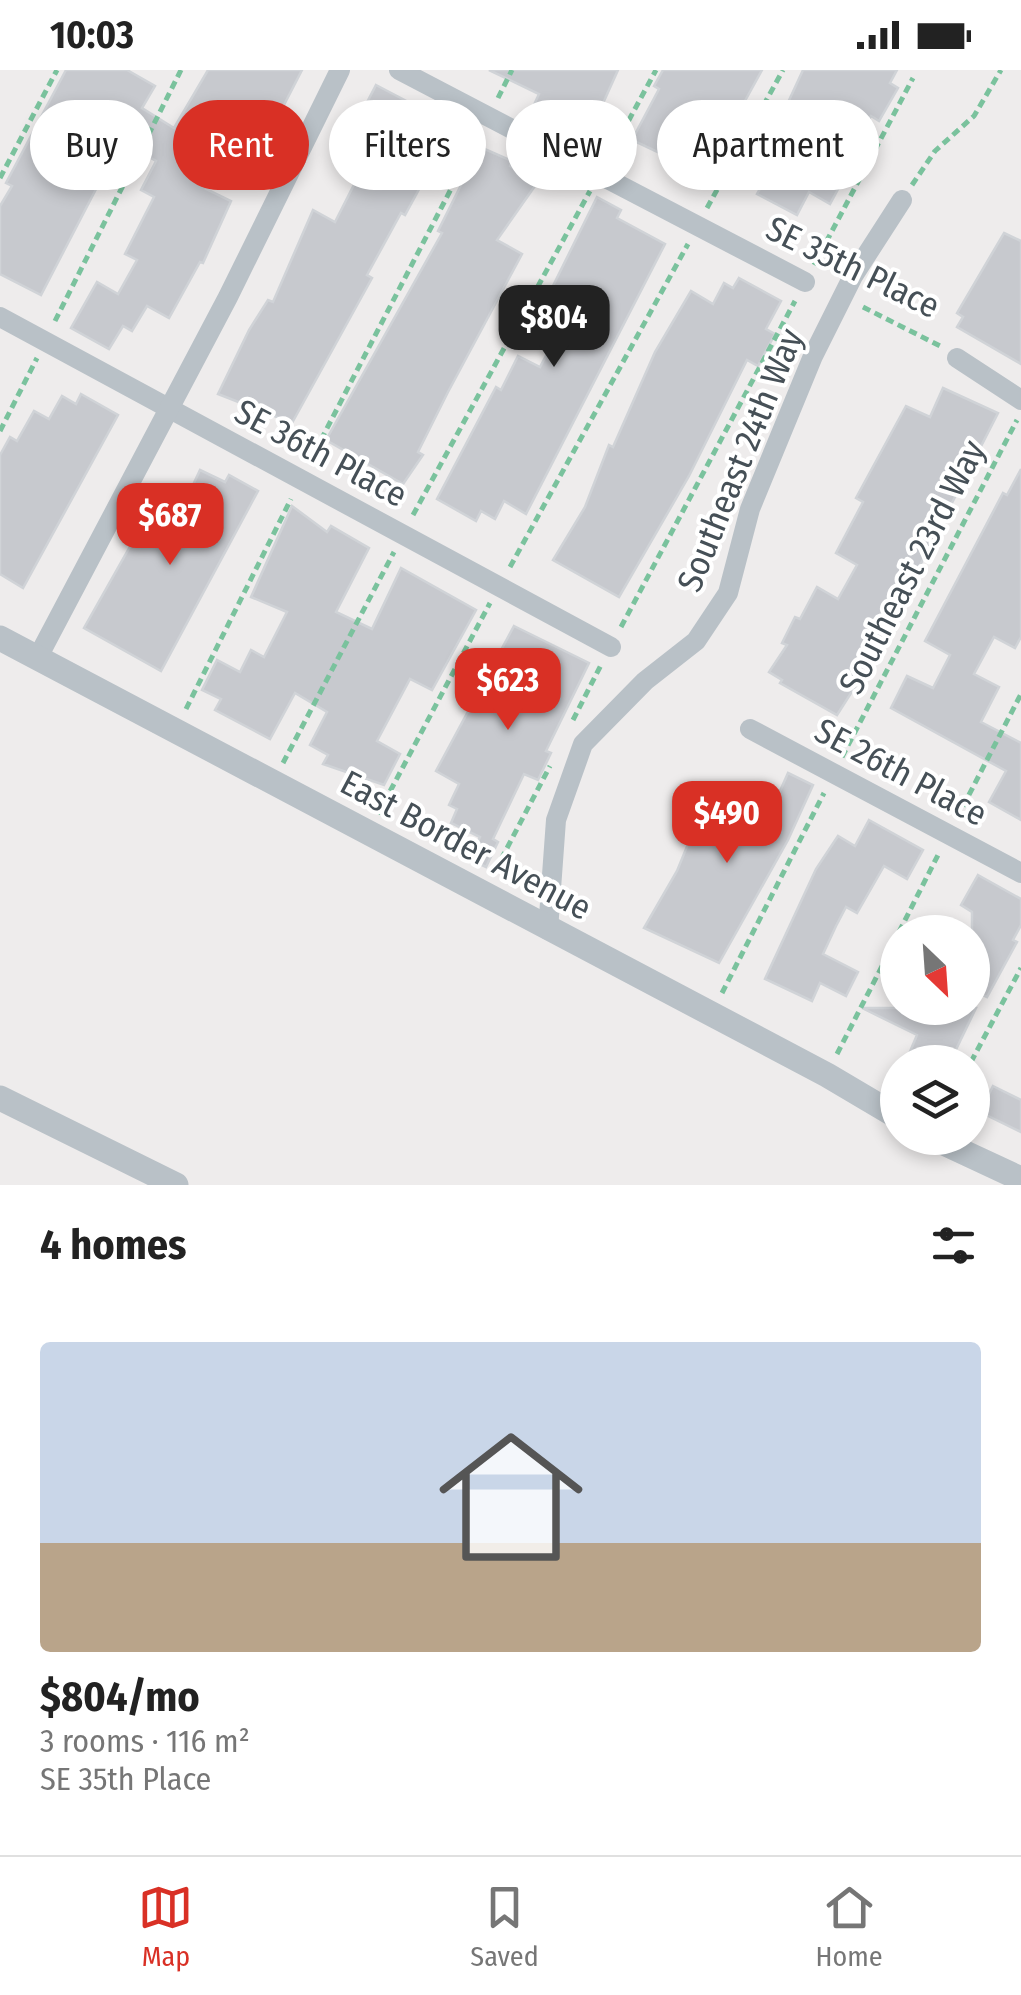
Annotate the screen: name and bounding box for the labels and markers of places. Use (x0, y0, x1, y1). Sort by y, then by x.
pin: $804 (495, 285, 613, 370)
pin: $687 (111, 483, 229, 568)
pin: $623 (449, 648, 567, 733)
pin: $490 (668, 781, 786, 866)

